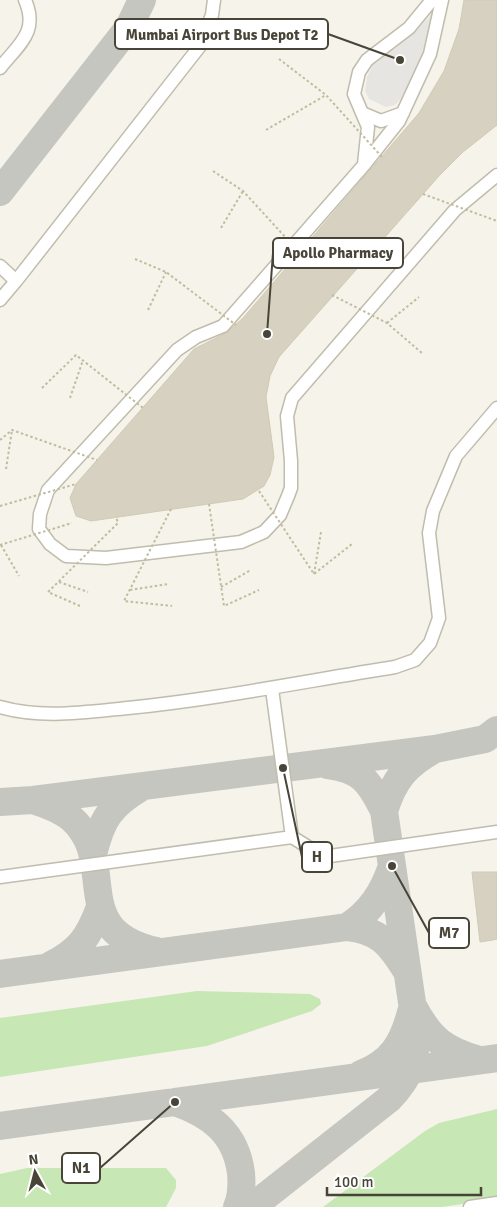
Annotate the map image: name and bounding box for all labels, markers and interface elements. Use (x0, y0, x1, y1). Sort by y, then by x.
callout: Mumbai Airport Bus Depot T2 (115, 19, 328, 49)
text: Mumbai Airport Bus Depot T2 (125, 26, 319, 44)
callout: Apollo Pharmacy (273, 238, 403, 268)
text: Apollo Pharmacy (283, 244, 394, 262)
callout: H (302, 842, 332, 872)
text: H (312, 848, 322, 866)
callout: M7 (429, 918, 469, 948)
text: M7 (439, 924, 459, 942)
north arrow (10, 1147, 60, 1197)
text: N (28, 1151, 39, 1169)
callout: N1 (62, 1153, 100, 1183)
text: N1 (72, 1159, 90, 1177)
scale bar (327, 1164, 481, 1196)
text: 100 m (334, 1173, 374, 1191)

